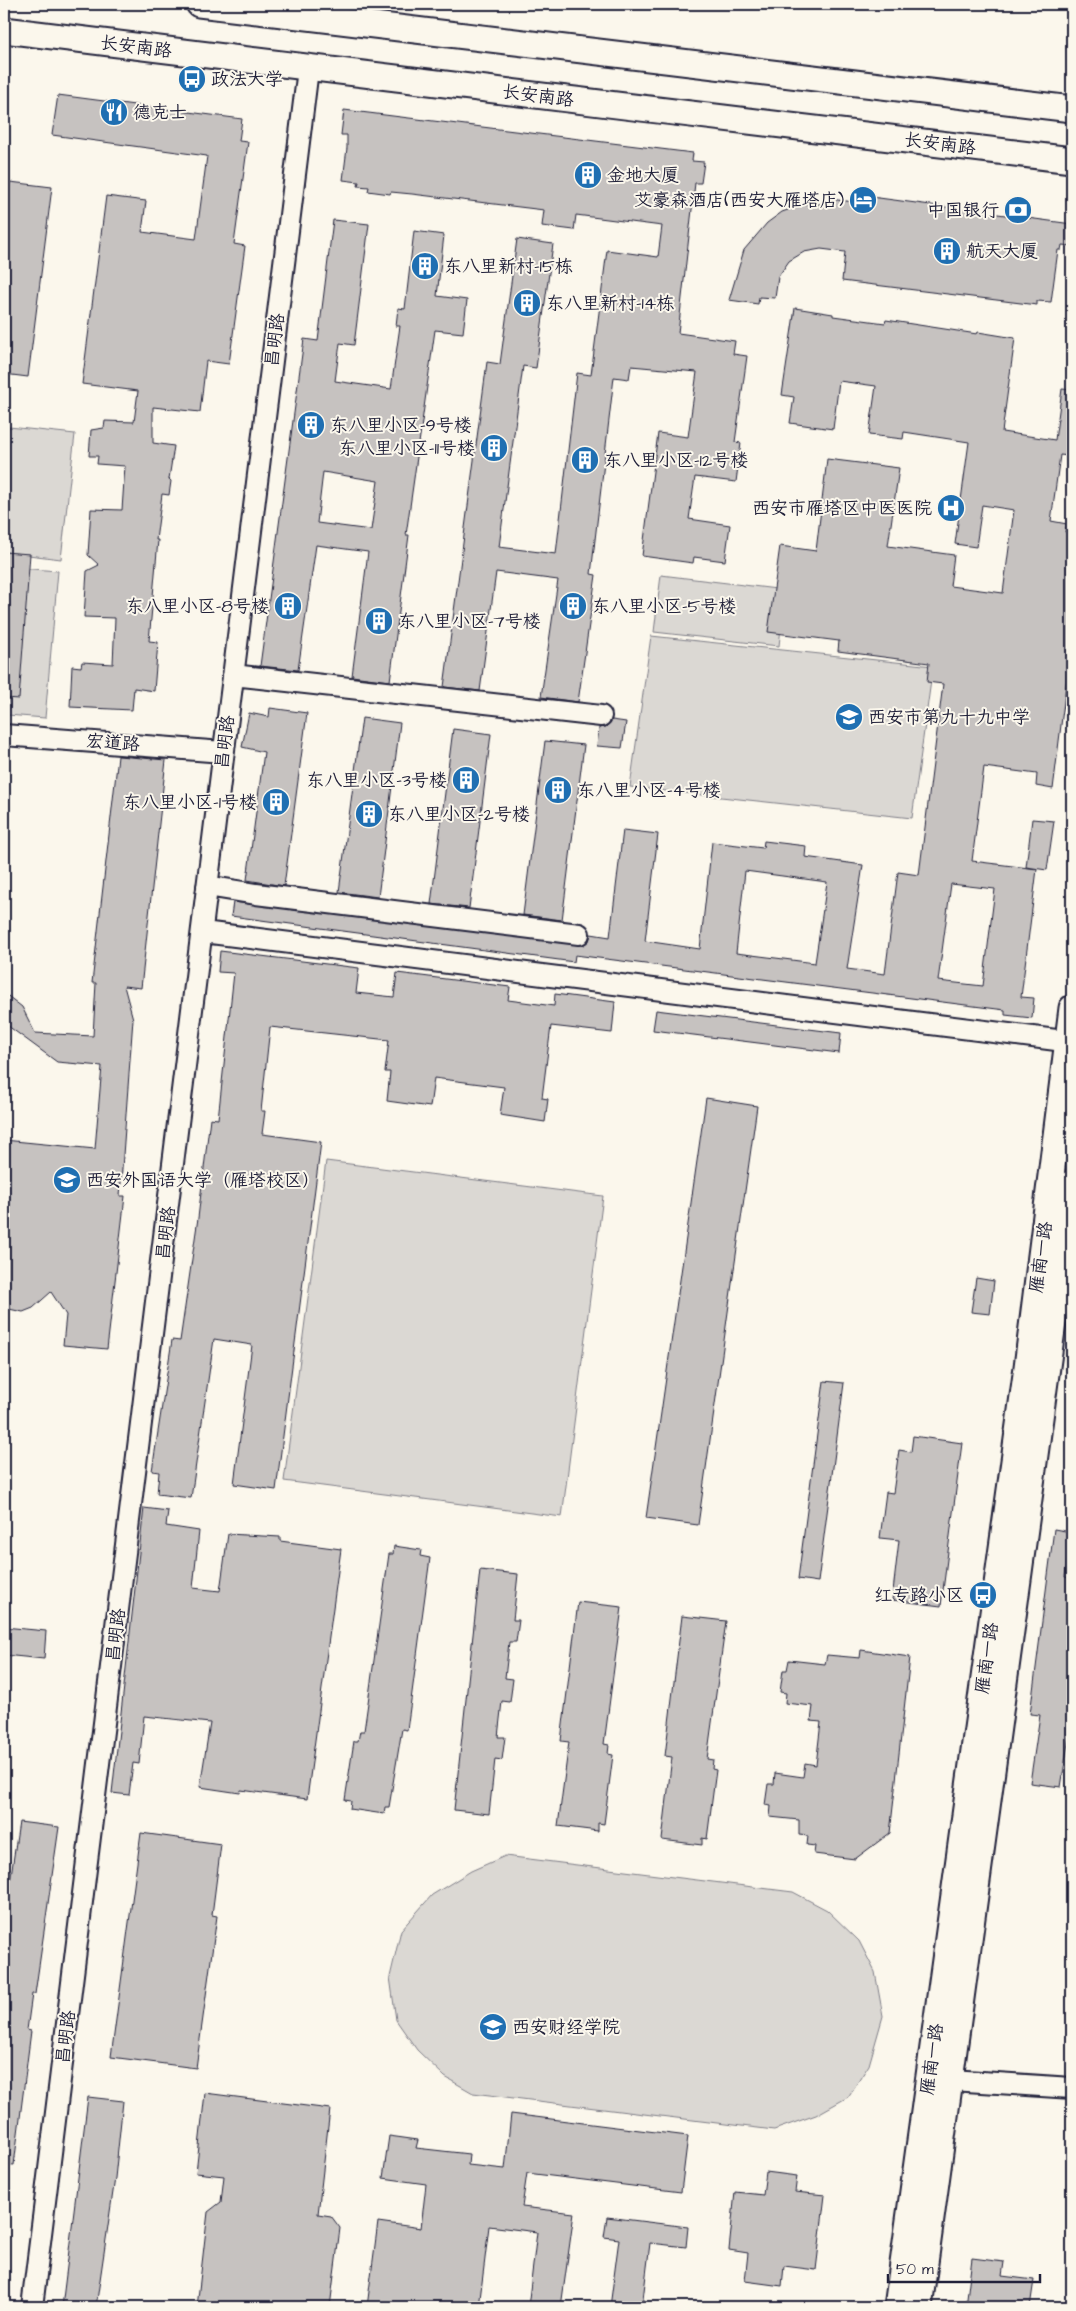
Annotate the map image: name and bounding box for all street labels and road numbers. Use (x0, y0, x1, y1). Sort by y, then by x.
street label: 长安南路 (99, 30, 173, 64)
street label: 长安南路 (501, 79, 575, 113)
street label: 长安南路 (903, 127, 977, 161)
street label: 昌明路 (259, 312, 291, 368)
street label: 昌明路 (209, 714, 241, 770)
street label: 宏道路 (85, 729, 141, 757)
street label: 昌明路 (150, 1205, 182, 1261)
street label: 雁南一路 (1024, 1220, 1058, 1294)
street label: 昌明路 (100, 1607, 132, 1663)
street label: 雁南一路 (970, 1621, 1004, 1695)
street label: 昌明路 (50, 2009, 82, 2065)
street label: 雁南一路 (915, 2022, 949, 2096)

